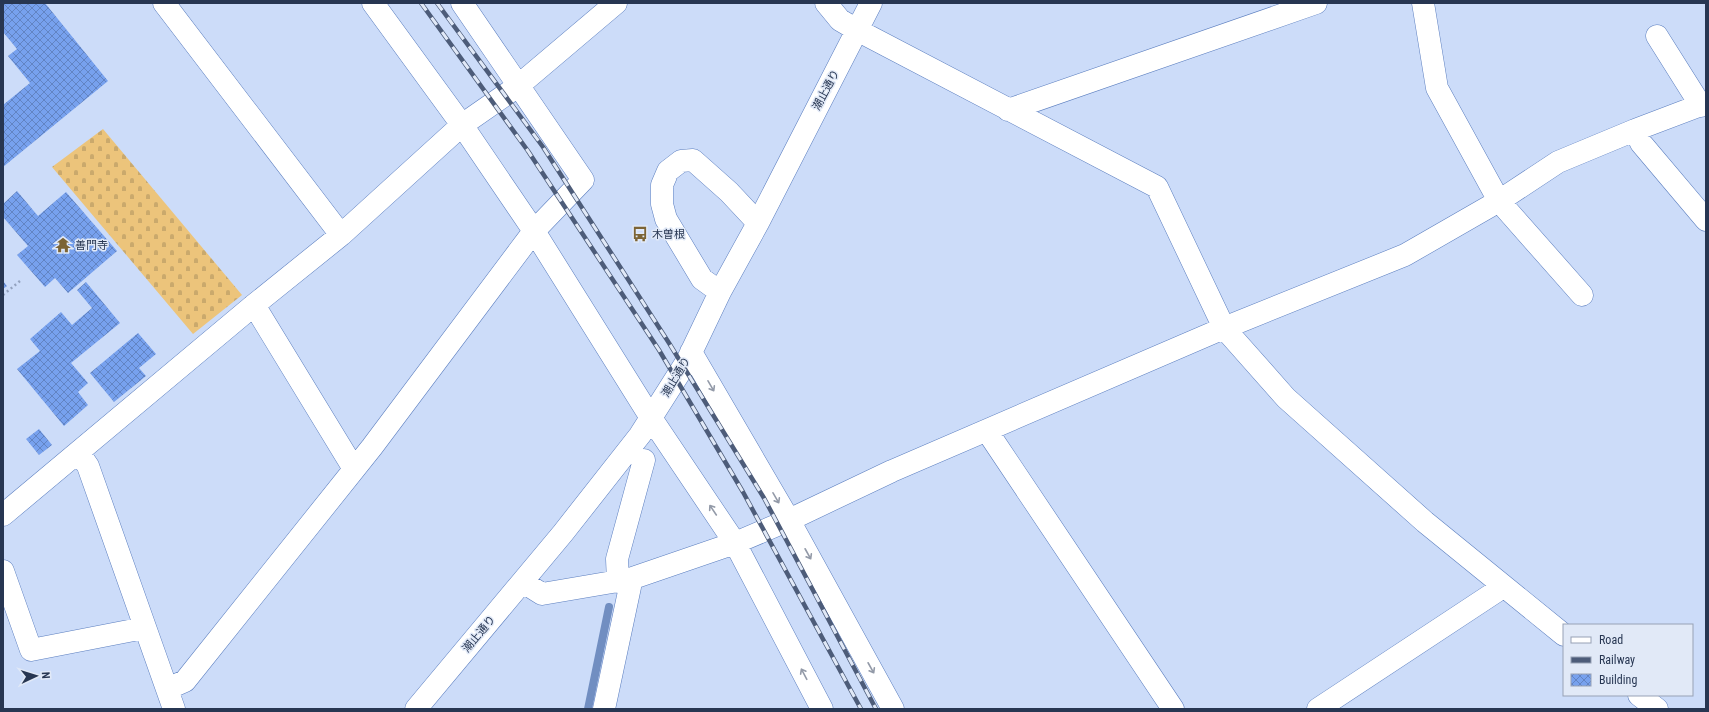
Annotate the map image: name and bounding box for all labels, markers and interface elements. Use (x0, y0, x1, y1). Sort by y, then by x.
street label: 潮止通り (810, 68, 842, 112)
bus stop icon: 木曽根 (631, 225, 649, 243)
place label: 木曽根 (652, 228, 685, 241)
temple icon: 善門寺 (54, 236, 72, 254)
place label: 善門寺 (75, 239, 108, 252)
street label: 潮止通り (659, 355, 693, 399)
one-way arrow (707, 380, 715, 392)
one-way arrow (773, 492, 781, 504)
one-way arrow (709, 505, 717, 516)
one-way arrow (805, 548, 812, 560)
street label: 潮止通り (460, 613, 498, 655)
legend (1563, 624, 1693, 696)
text: Road (1599, 633, 1623, 647)
text: Railway (1599, 653, 1635, 667)
north arrow (16, 656, 56, 696)
one-way arrow (867, 662, 875, 674)
one-way arrow (800, 669, 807, 681)
text: N (39, 672, 52, 679)
text: Building (1599, 673, 1637, 687)

